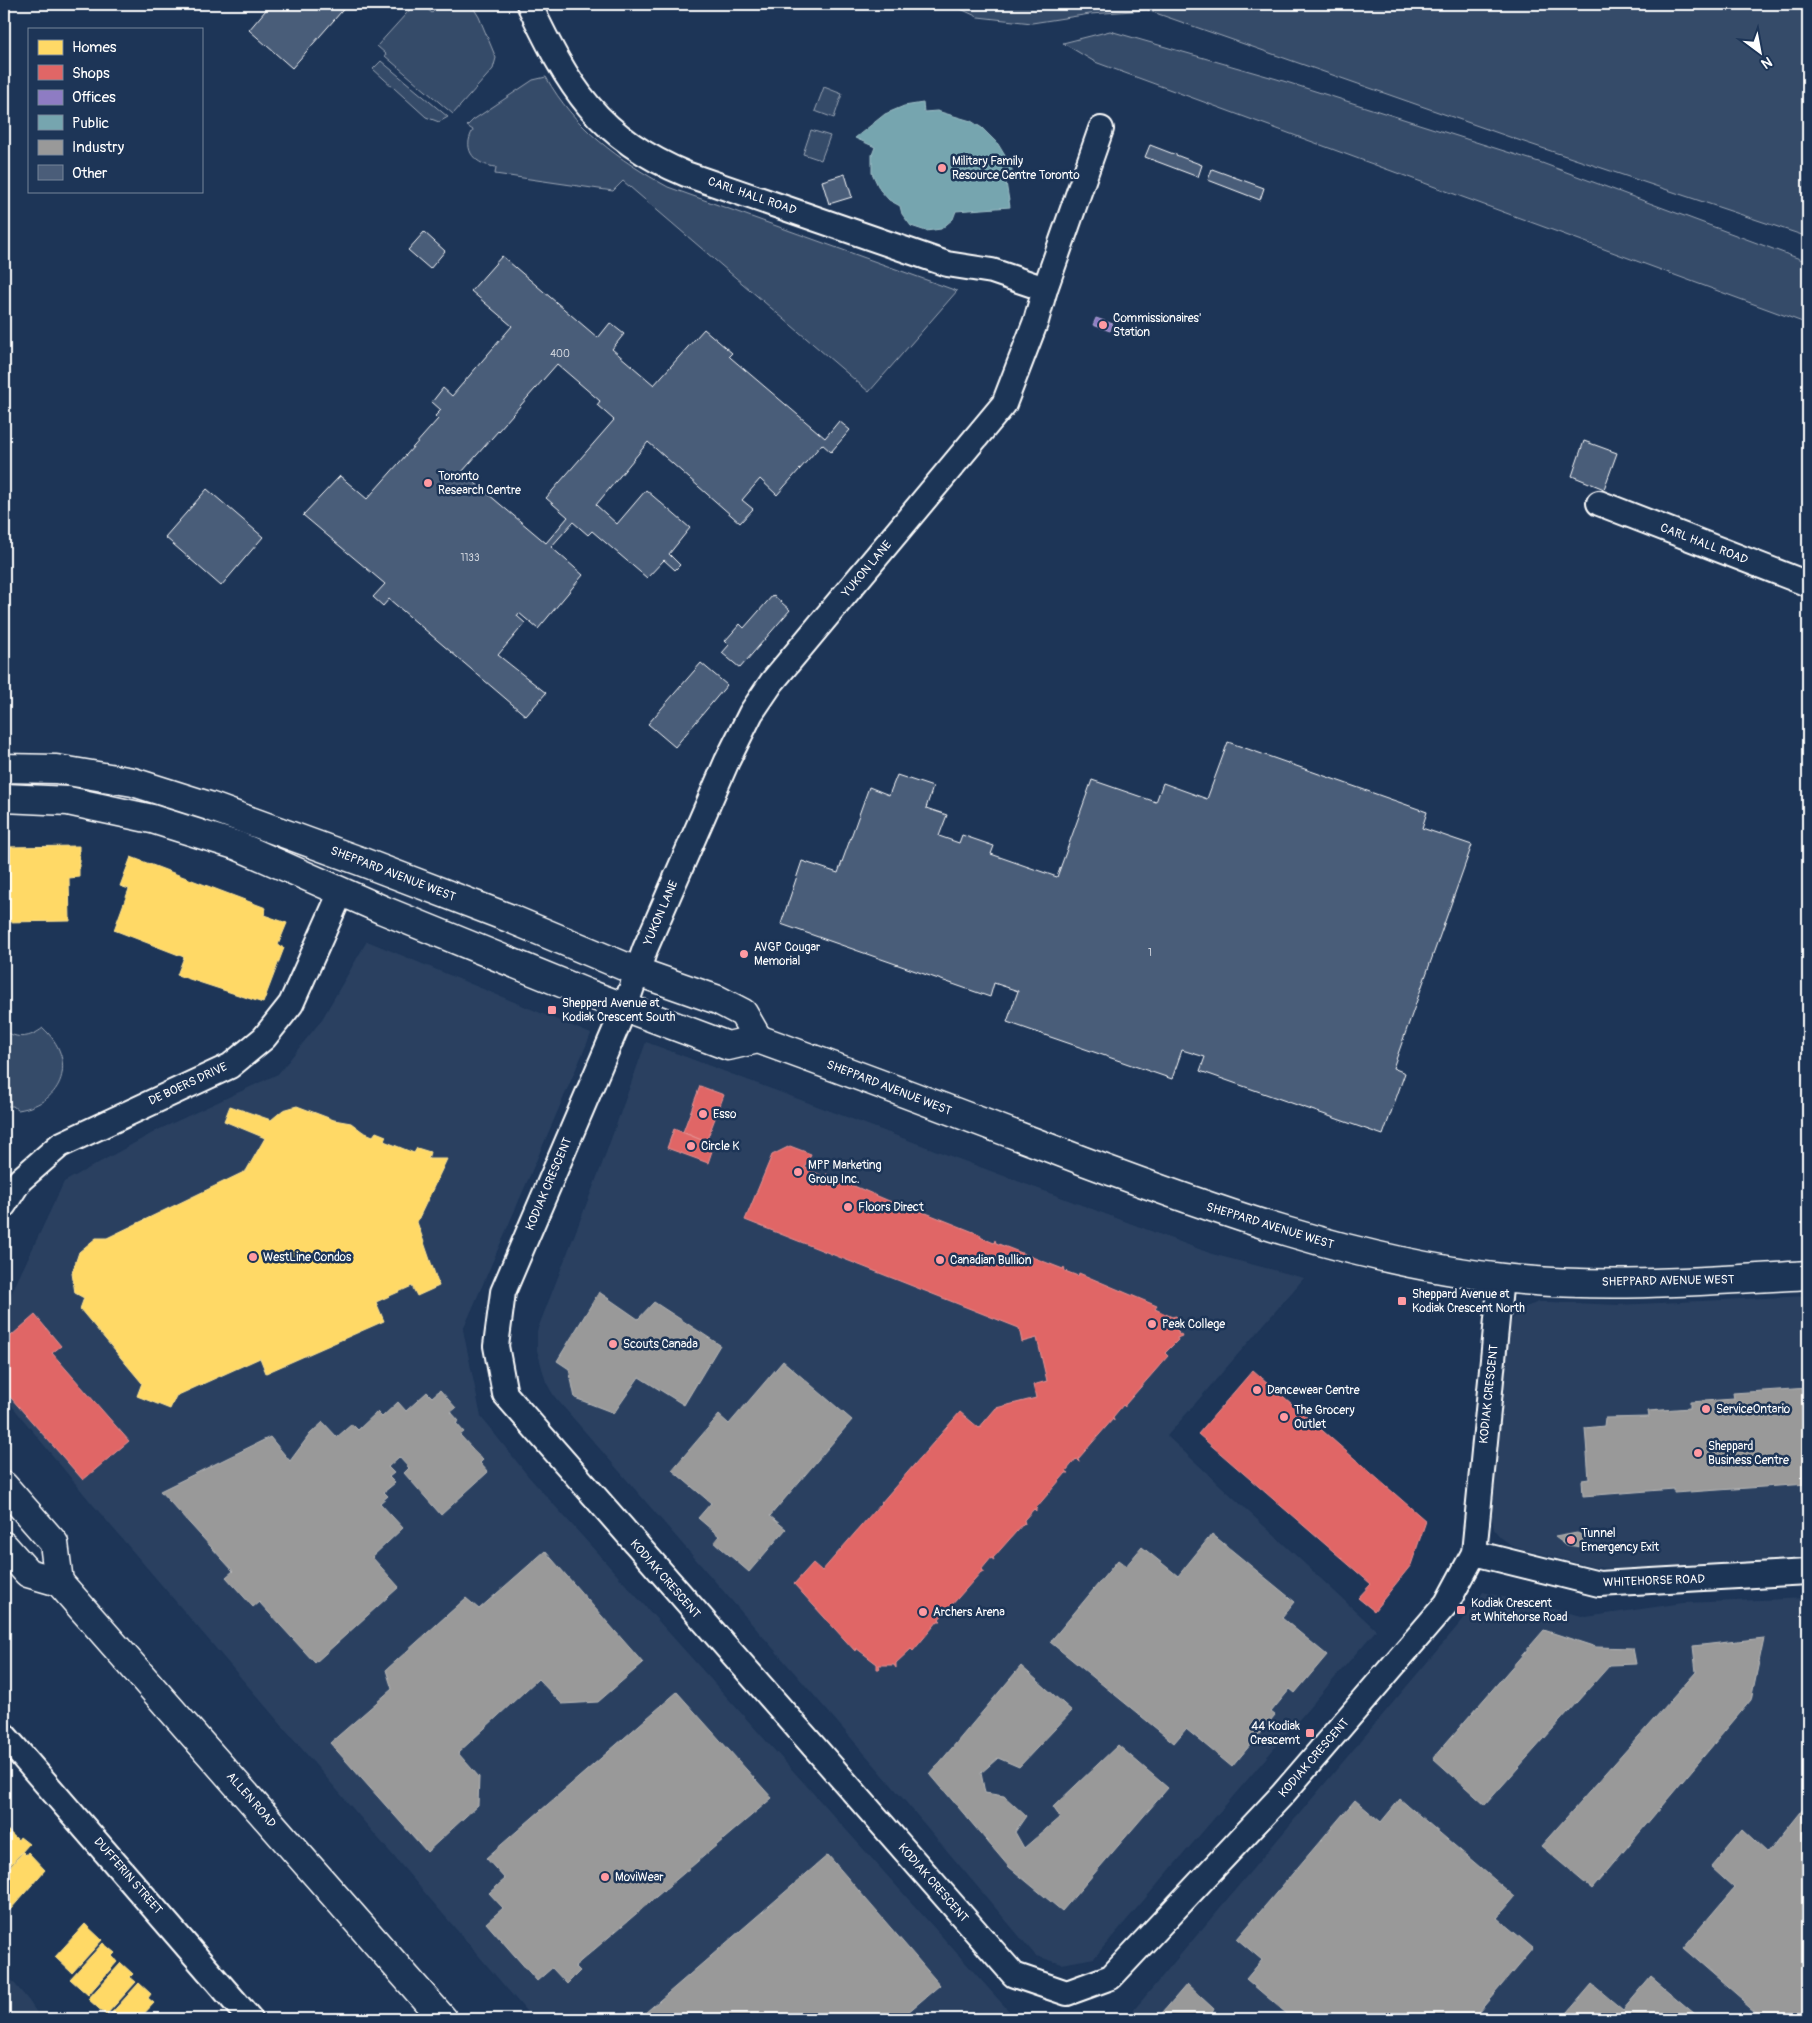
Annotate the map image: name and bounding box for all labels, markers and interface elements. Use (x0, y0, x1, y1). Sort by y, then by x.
legend (28, 28, 202, 192)
north arrow (1734, 28, 1784, 78)
text: Homes (72, 38, 117, 57)
text: N (1758, 53, 1775, 72)
text: Shops (72, 64, 110, 83)
text: Offices (72, 88, 116, 107)
text: Public (72, 114, 109, 133)
text: Industry (72, 138, 125, 157)
place label: Military Family Resource Centre Toronto (952, 154, 1080, 183)
marker: Military Family Resource Centre Toronto (936, 162, 948, 174)
text: Other (72, 164, 108, 183)
street label: CARL HALL ROAD (706, 174, 799, 218)
place label: Commissionaires' Station (1113, 311, 1201, 340)
marker: Commissionaires' Station (1097, 319, 1109, 331)
house number: 400 (550, 348, 570, 360)
place label: Toronto Research Centre (438, 469, 521, 498)
marker: Toronto Research Centre (422, 477, 434, 489)
street label: CARL HALL ROAD (1658, 520, 1751, 568)
street label: YUKON LANE (838, 538, 895, 601)
house number: 1133 (461, 552, 480, 564)
street label: SHEPPARD AVENUE WEST (328, 843, 458, 905)
street label: YUKON LANE (640, 878, 681, 949)
place label: AVGP Cougar Memorial (754, 940, 821, 969)
house number: 1 (1148, 947, 1152, 959)
marker: AVGP Cougar Memorial (738, 948, 750, 960)
place label: Sheppard Avenue at Kodiak Crescent South (562, 996, 676, 1025)
marker: Sheppard Avenue at Kodiak Crescent South (546, 1004, 558, 1016)
street label: SHEPPARD AVENUE WEST (824, 1057, 954, 1119)
street label: DE BOERS DRIVE (146, 1059, 230, 1109)
place label: Esso (713, 1107, 737, 1122)
marker: Esso (697, 1108, 709, 1120)
street label: KODIAK CRESCENT (523, 1135, 576, 1233)
place label: Circle K (701, 1139, 740, 1154)
marker: Circle K (685, 1140, 697, 1152)
place label: MPP Marketing Group Inc. (808, 1158, 882, 1187)
marker: MPP Marketing Group Inc. (792, 1166, 804, 1178)
street label: SHEPPARD AVENUE WEST (1204, 1199, 1336, 1253)
place label: Floors Direct (858, 1200, 924, 1215)
marker: Floors Direct (842, 1201, 854, 1213)
place label: WestLine Condos (263, 1250, 352, 1265)
marker: WestLine Condos (247, 1251, 259, 1263)
place label: Canadian Bullion (950, 1253, 1032, 1268)
marker: Canadian Bullion (934, 1254, 946, 1266)
street label: SHEPPARD AVENUE WEST (1602, 1272, 1735, 1290)
place label: Sheppard Avenue at Kodiak Crescent North (1412, 1287, 1525, 1316)
marker: Sheppard Avenue at Kodiak Crescent North (1396, 1295, 1408, 1307)
place label: Peak College (1162, 1317, 1225, 1332)
marker: Peak College (1146, 1318, 1158, 1330)
place label: Scouts Canada (623, 1337, 698, 1352)
marker: Scouts Canada (607, 1338, 619, 1350)
street label: KODIAK CRESCENT (1476, 1343, 1502, 1444)
place label: Dancewear Centre (1267, 1383, 1360, 1398)
marker: Dancewear Centre (1251, 1384, 1263, 1396)
place label: ServiceOntario (1716, 1402, 1791, 1417)
place label: The Grocery Outlet (1294, 1403, 1355, 1432)
marker: ServiceOntario (1700, 1403, 1712, 1415)
marker: The Grocery Outlet (1278, 1411, 1290, 1423)
place label: Sheppard Business Centre (1708, 1439, 1789, 1468)
marker: Sheppard Business Centre (1692, 1447, 1704, 1459)
place label: Tunnel Emergency Exit (1581, 1526, 1659, 1555)
marker: Tunnel Emergency Exit (1565, 1534, 1577, 1546)
street label: KODIAK CRESCENT (627, 1536, 704, 1622)
street label: WHITEHORSE ROAD (1603, 1572, 1706, 1590)
place label: Kodiak Crescent at Whitehorse Road (1471, 1596, 1568, 1625)
marker: Kodiak Crescent at Whitehorse Road (1455, 1604, 1467, 1616)
place label: Archers Arena (933, 1605, 1005, 1620)
marker: Archers Arena (917, 1606, 929, 1618)
street label: KODIAK CRESCENT (1276, 1715, 1353, 1801)
place label: 44 Kodiak Crescemt (1250, 1719, 1300, 1748)
marker: 44 Kodiak Crescemt (1304, 1727, 1316, 1739)
street label: ALLEN ROAD (223, 1769, 279, 1831)
street label: DUFFERIN STREET (91, 1834, 166, 1918)
street label: KODIAK CRESCENT (895, 1840, 972, 1926)
place label: MoviWear (615, 1870, 664, 1885)
marker: MoviWear (599, 1871, 611, 1883)

